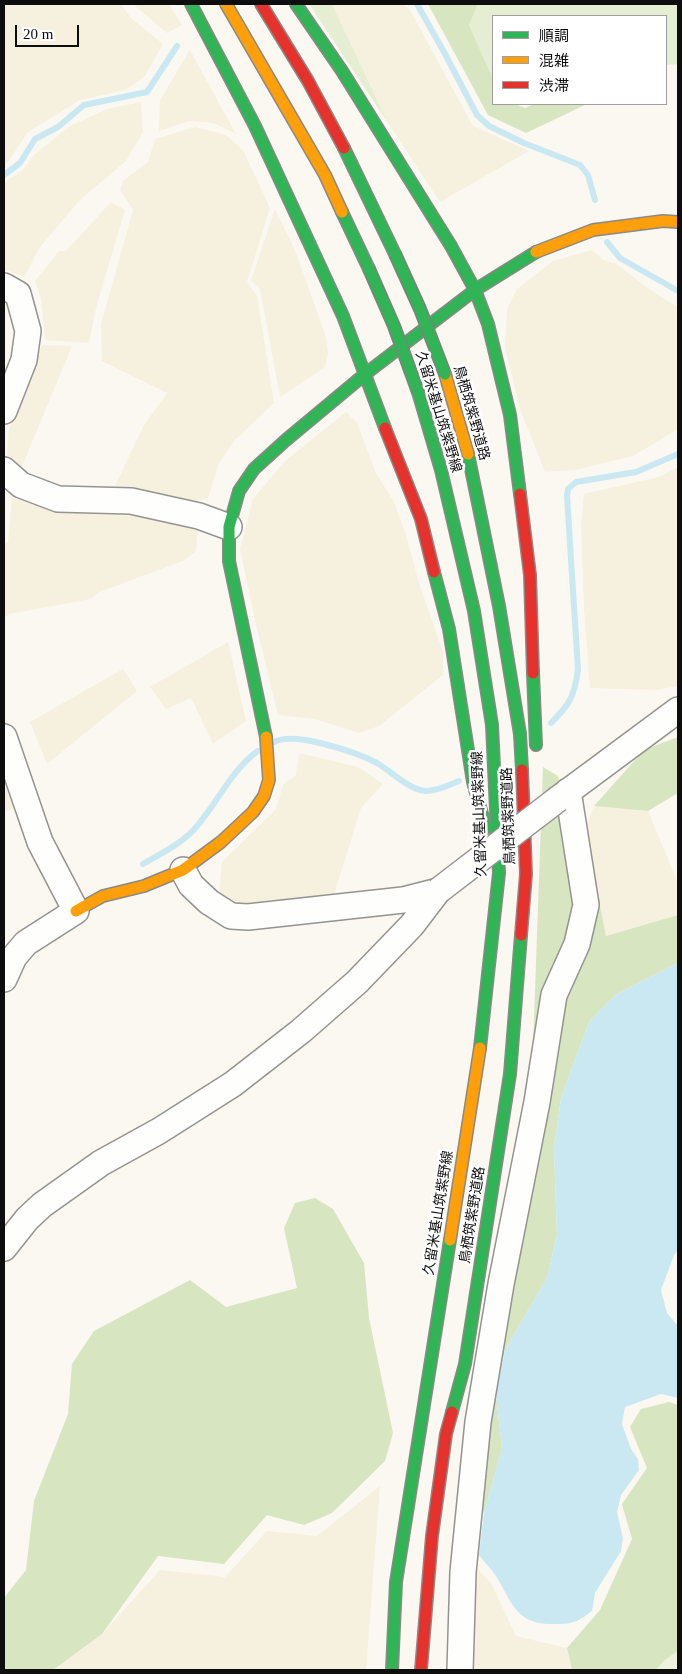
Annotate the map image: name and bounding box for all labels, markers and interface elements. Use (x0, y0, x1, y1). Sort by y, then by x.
scale bar (18, 15, 81, 47)
legend (492, 15, 667, 105)
text: 20 m (23, 26, 53, 42)
text: 順調 (539, 28, 569, 44)
text: 混雑 (539, 53, 569, 69)
text: 渋滞 (539, 78, 569, 94)
street label: 久留米基山筑紫野線 (412, 349, 464, 475)
street label: 鳥栖筑紫野道路 (449, 364, 493, 462)
street label: 久留米基山筑紫野線 (469, 751, 491, 877)
street label: 鳥栖筑紫野道路 (499, 767, 519, 865)
street label: 久留米基山筑紫野線 (421, 1149, 457, 1277)
street label: 鳥栖筑紫野道路 (457, 1165, 489, 1265)

